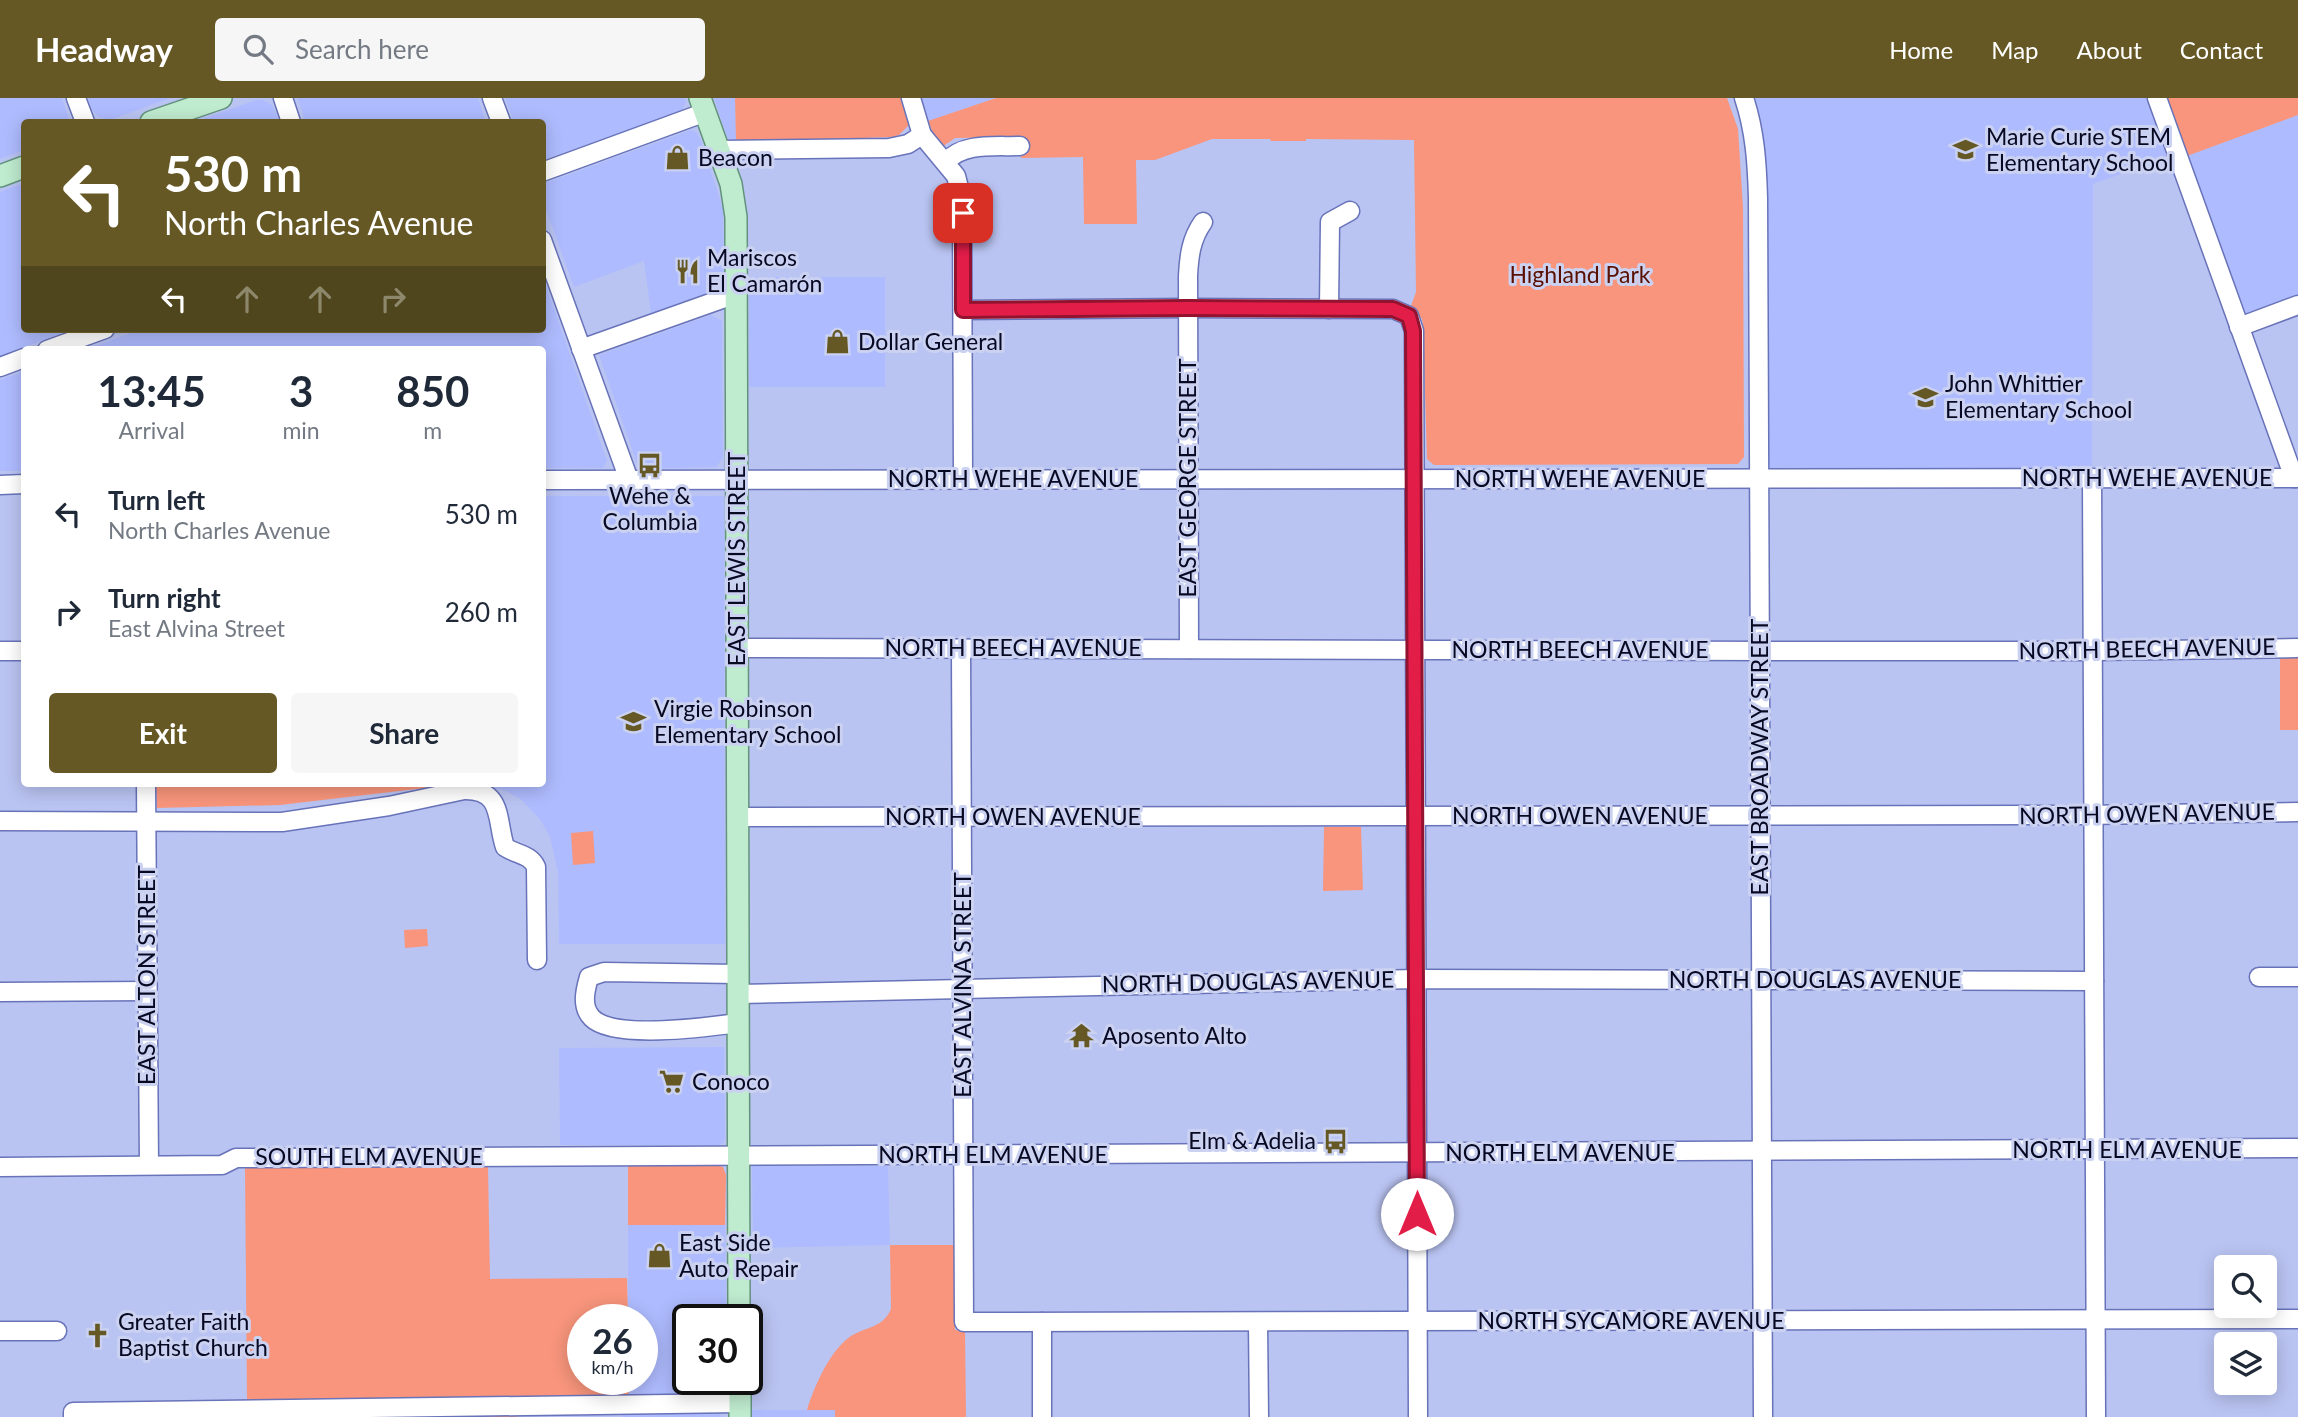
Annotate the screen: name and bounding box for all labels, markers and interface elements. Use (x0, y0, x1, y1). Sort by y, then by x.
search box (215, 18, 705, 81)
text: Headway (35, 29, 173, 69)
icon: search (239, 30, 277, 68)
text: Search here (295, 33, 429, 65)
text: Home (1889, 35, 1953, 64)
text: Map (1991, 35, 2039, 64)
text: About (2077, 35, 2142, 64)
text: Contact (2180, 35, 2263, 64)
place label: Marie Curie STEM Elementary School (1986, 122, 2173, 176)
school or university icon: Marie Curie STEM Elementary School (1952, 136, 1980, 164)
place label: Beacon (698, 143, 773, 171)
text: 530 m (164, 144, 302, 202)
shop icon: Beacon (664, 144, 692, 172)
icon: left (49, 147, 140, 238)
pin (933, 183, 993, 243)
icon: arrive (944, 194, 982, 232)
text: North Charles Avenue (164, 203, 473, 242)
place label: Mariscos El Camarón (707, 243, 822, 297)
restaurant icon: Mariscos El Camarón (673, 257, 701, 285)
park label: Highland Park (1509, 260, 1651, 288)
icon: left (155, 280, 193, 318)
icon: ahead (228, 280, 266, 318)
icon: ahead (301, 280, 339, 318)
icon: right (374, 280, 412, 318)
place label: Dollar General (858, 327, 1003, 355)
shop icon: Dollar General (824, 328, 852, 356)
street label: EAST GEORGE STREET (1173, 358, 1201, 598)
text: 13:45 (98, 366, 206, 416)
text: 3 (289, 366, 313, 416)
text: 850 (396, 366, 469, 416)
place label: John Whittier Elementary School (1945, 369, 2132, 423)
school or university icon: John Whittier Elementary School (1911, 383, 1939, 411)
text: Arrival (119, 416, 185, 444)
text: min (282, 416, 320, 444)
text: m (423, 416, 442, 444)
street label: EAST LEWIS STREET (722, 451, 750, 666)
bus stop icon: Wehe & Columbia (636, 452, 664, 480)
street label: NORTH WEHE AVENUE (2022, 463, 2272, 491)
street label: NORTH WEHE AVENUE (888, 464, 1138, 492)
street label: NORTH WEHE AVENUE (1455, 464, 1705, 492)
place label: Wehe & Columbia (602, 481, 698, 535)
text: Turn left (108, 484, 205, 516)
icon: left (49, 495, 87, 533)
text: 530 m (445, 498, 518, 530)
text: North Charles Avenue (108, 516, 330, 544)
text: Turn right (108, 582, 221, 614)
icon: right (49, 593, 87, 631)
text: 260 m (445, 596, 518, 628)
text: East Alvina Street (108, 614, 285, 642)
street label: EAST BROADWAY STREET (1745, 618, 1773, 895)
street label: NORTH BEECH AVENUE (2018, 632, 2276, 664)
street label: NORTH BEECH AVENUE (885, 633, 1141, 661)
street label: NORTH BEECH AVENUE (1452, 635, 1708, 663)
button: Exit (49, 693, 277, 773)
button: Share (291, 693, 518, 773)
place label: Virgie Robinson Elementary School (654, 694, 841, 748)
school or university icon: Virgie Robinson Elementary School (620, 708, 648, 736)
street label: NORTH OWEN AVENUE (2019, 797, 2275, 829)
street label: NORTH OWEN AVENUE (1452, 801, 1708, 829)
street label: NORTH OWEN AVENUE (885, 802, 1141, 830)
street label: EAST ALTON STREET (132, 865, 160, 1085)
street label: EAST ALVINA STREET (948, 872, 976, 1098)
street label: NORTH DOUGLAS AVENUE (1102, 964, 1394, 998)
street label: NORTH DOUGLAS AVENUE (1669, 965, 1961, 993)
place label: Aposento Alto (1102, 1021, 1247, 1049)
temple icon: Aposento Alto (1068, 1022, 1096, 1050)
place label: Conoco (692, 1067, 770, 1095)
supermarket icon: Conoco (658, 1068, 686, 1096)
place label: Elm & Adelia (1188, 1126, 1316, 1154)
bus stop icon: Elm & Adelia (1322, 1127, 1350, 1155)
street label: NORTH ELM AVENUE (2012, 1135, 2242, 1163)
street label: NORTH ELM AVENUE (1445, 1138, 1675, 1166)
street label: NORTH ELM AVENUE (878, 1140, 1108, 1168)
street label: SOUTH ELM AVENUE (255, 1142, 483, 1170)
position arrow (1380, 1177, 1454, 1251)
place label: East Side Auto Repair (679, 1228, 799, 1282)
shop icon: East Side Auto Repair (645, 1242, 673, 1270)
map controls (2214, 1255, 2277, 1395)
button: search (2214, 1255, 2277, 1318)
speed limit sign: 30 (672, 1304, 763, 1395)
street label: NORTH SYCAMORE AVENUE (1478, 1306, 1784, 1334)
place label: Greater Faith Baptist Church (118, 1307, 268, 1361)
text: 26 (592, 1319, 633, 1361)
church icon: Greater Faith Baptist Church (84, 1321, 112, 1349)
button: layers (2214, 1332, 2277, 1395)
text: km/h (591, 1356, 634, 1378)

